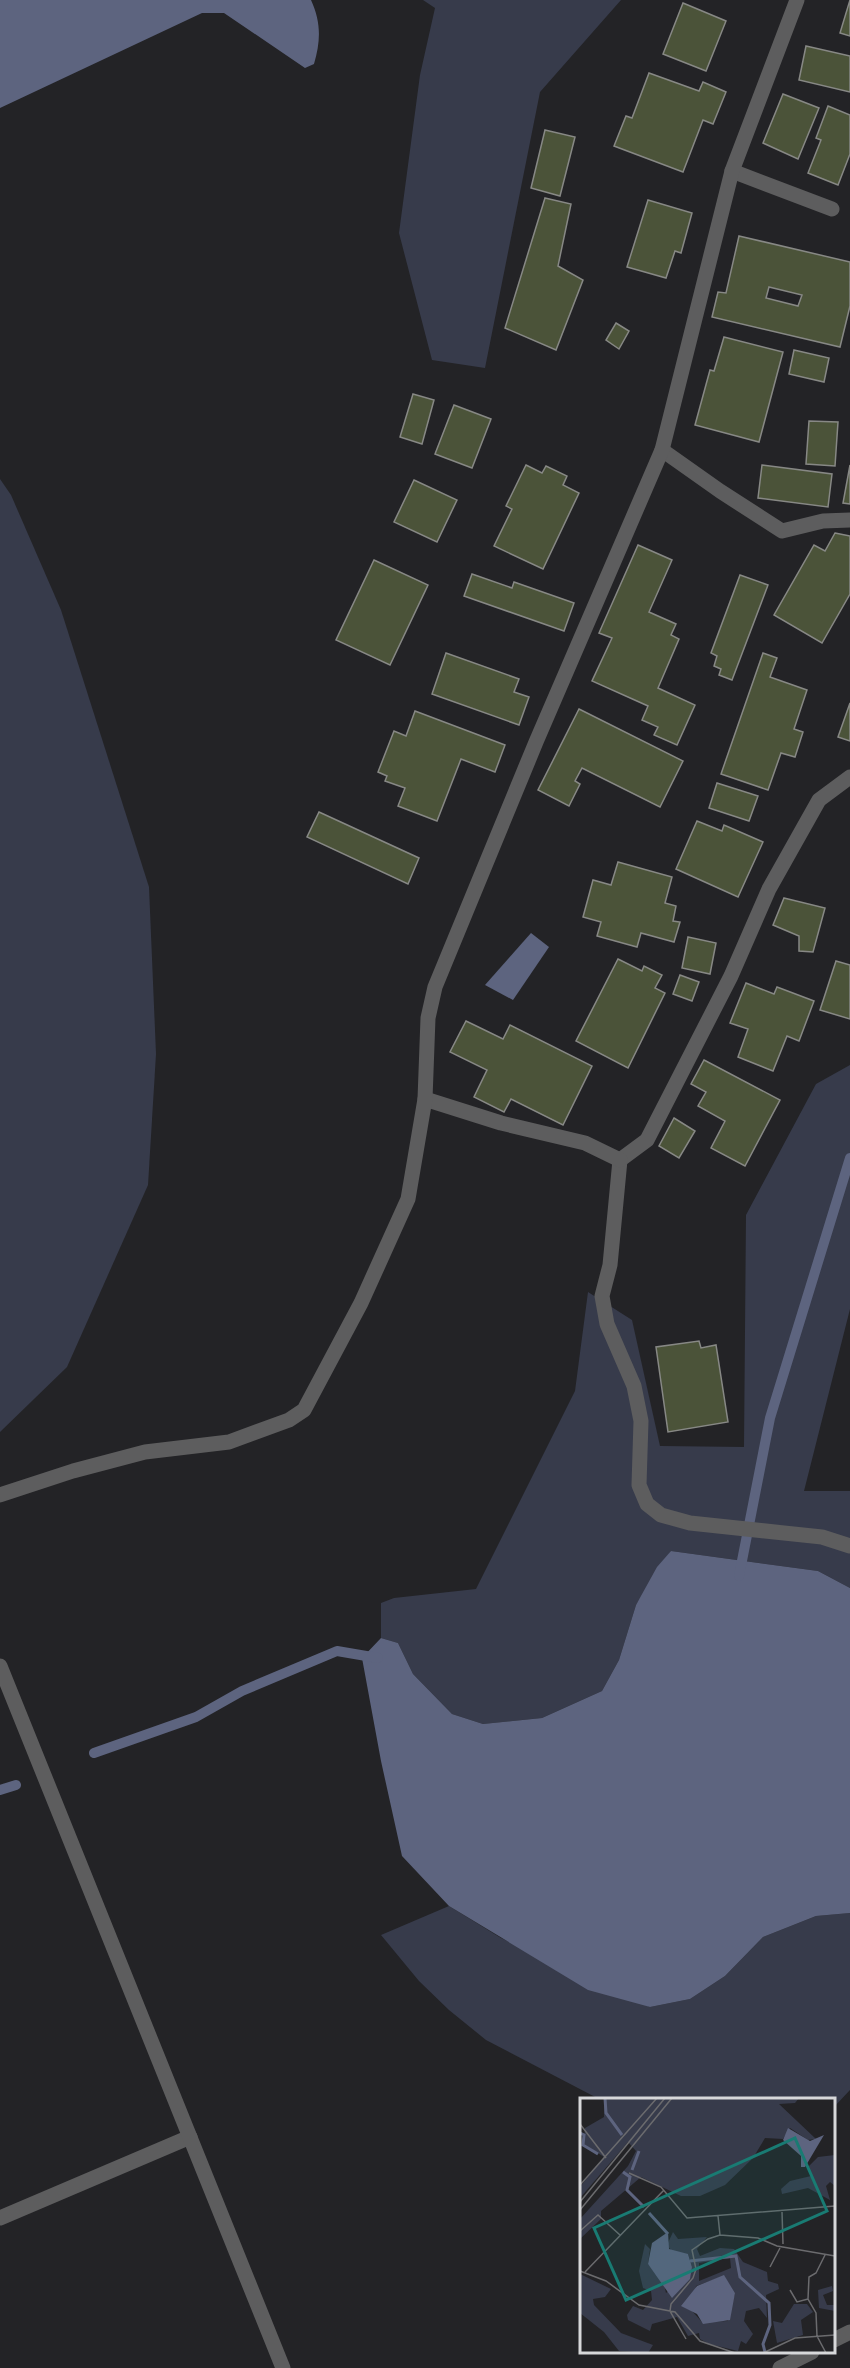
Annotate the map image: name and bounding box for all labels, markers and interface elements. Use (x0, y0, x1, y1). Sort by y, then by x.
inset map (580, 2098, 835, 2353)

